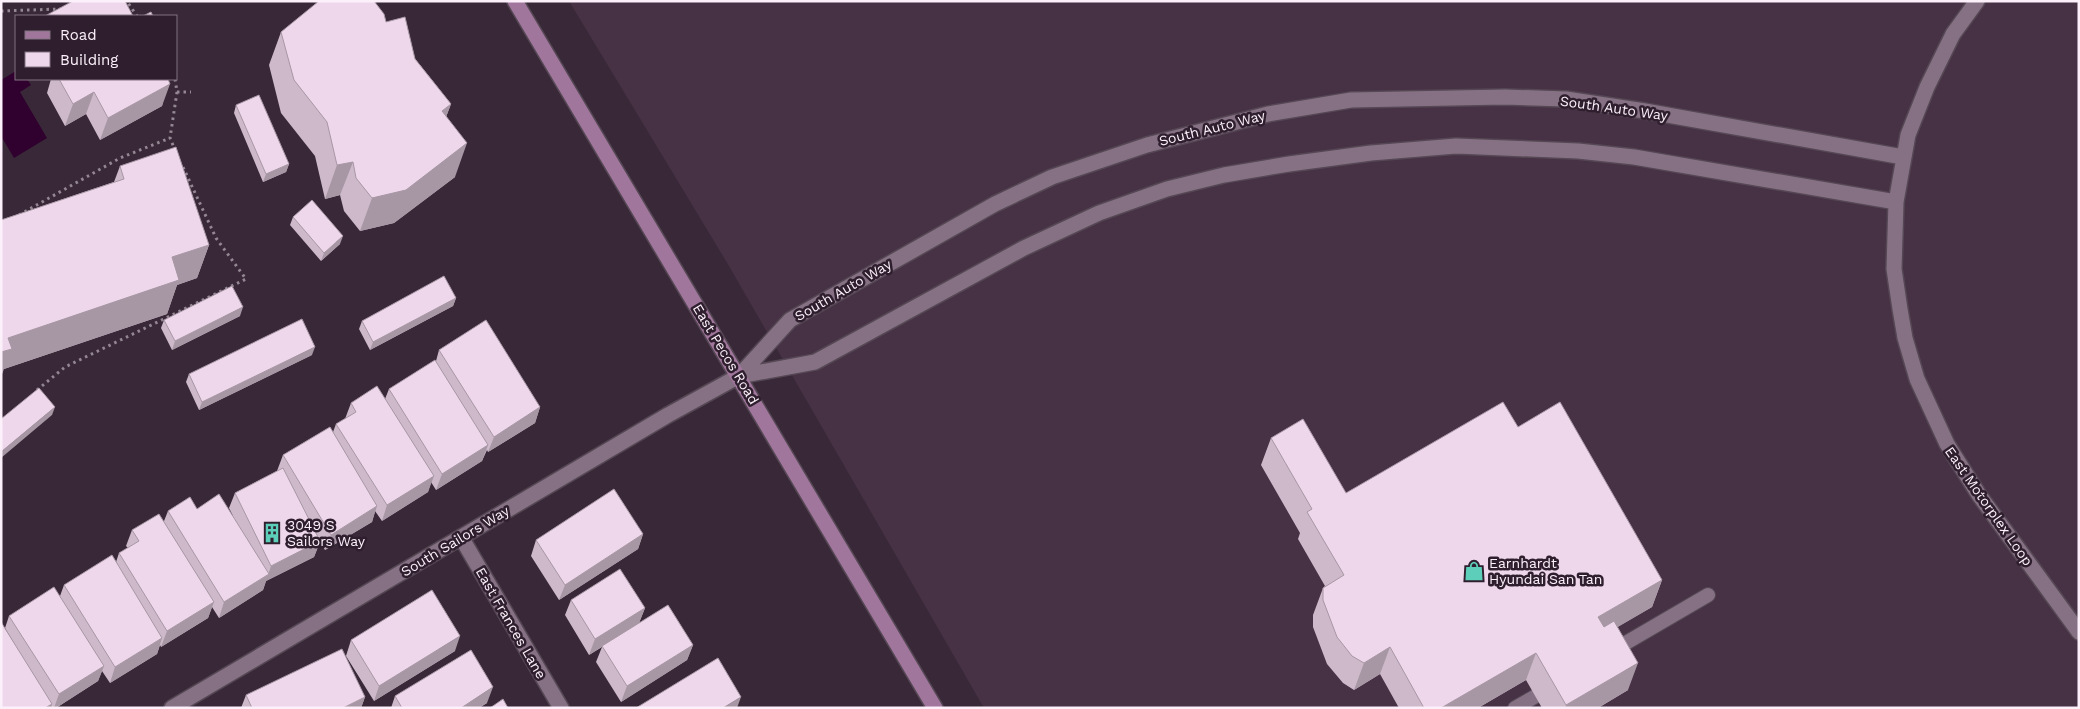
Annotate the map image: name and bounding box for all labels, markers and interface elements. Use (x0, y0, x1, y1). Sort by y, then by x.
legend (15, 15, 178, 80)
text: Road (60, 26, 97, 44)
text: Building (60, 51, 118, 69)
street label: South Auto Way (1559, 93, 1670, 124)
street label: South Auto Way (1157, 107, 1267, 149)
street label: South Auto Way (792, 255, 895, 324)
street label: East Pecos Road (690, 301, 762, 407)
street label: East Motorplex Loop (1942, 443, 2036, 569)
street label: South Sailors Way (398, 502, 513, 580)
place label: 3049 S Sailors Way (287, 517, 366, 549)
building icon: 3049 S Sailors Way (261, 522, 283, 544)
place label: Earnhardt Hyundai San Tan (1489, 555, 1602, 587)
shop icon: Earnhardt Hyundai San Tan (1463, 560, 1485, 582)
street label: East Frances Lane (473, 564, 549, 682)

